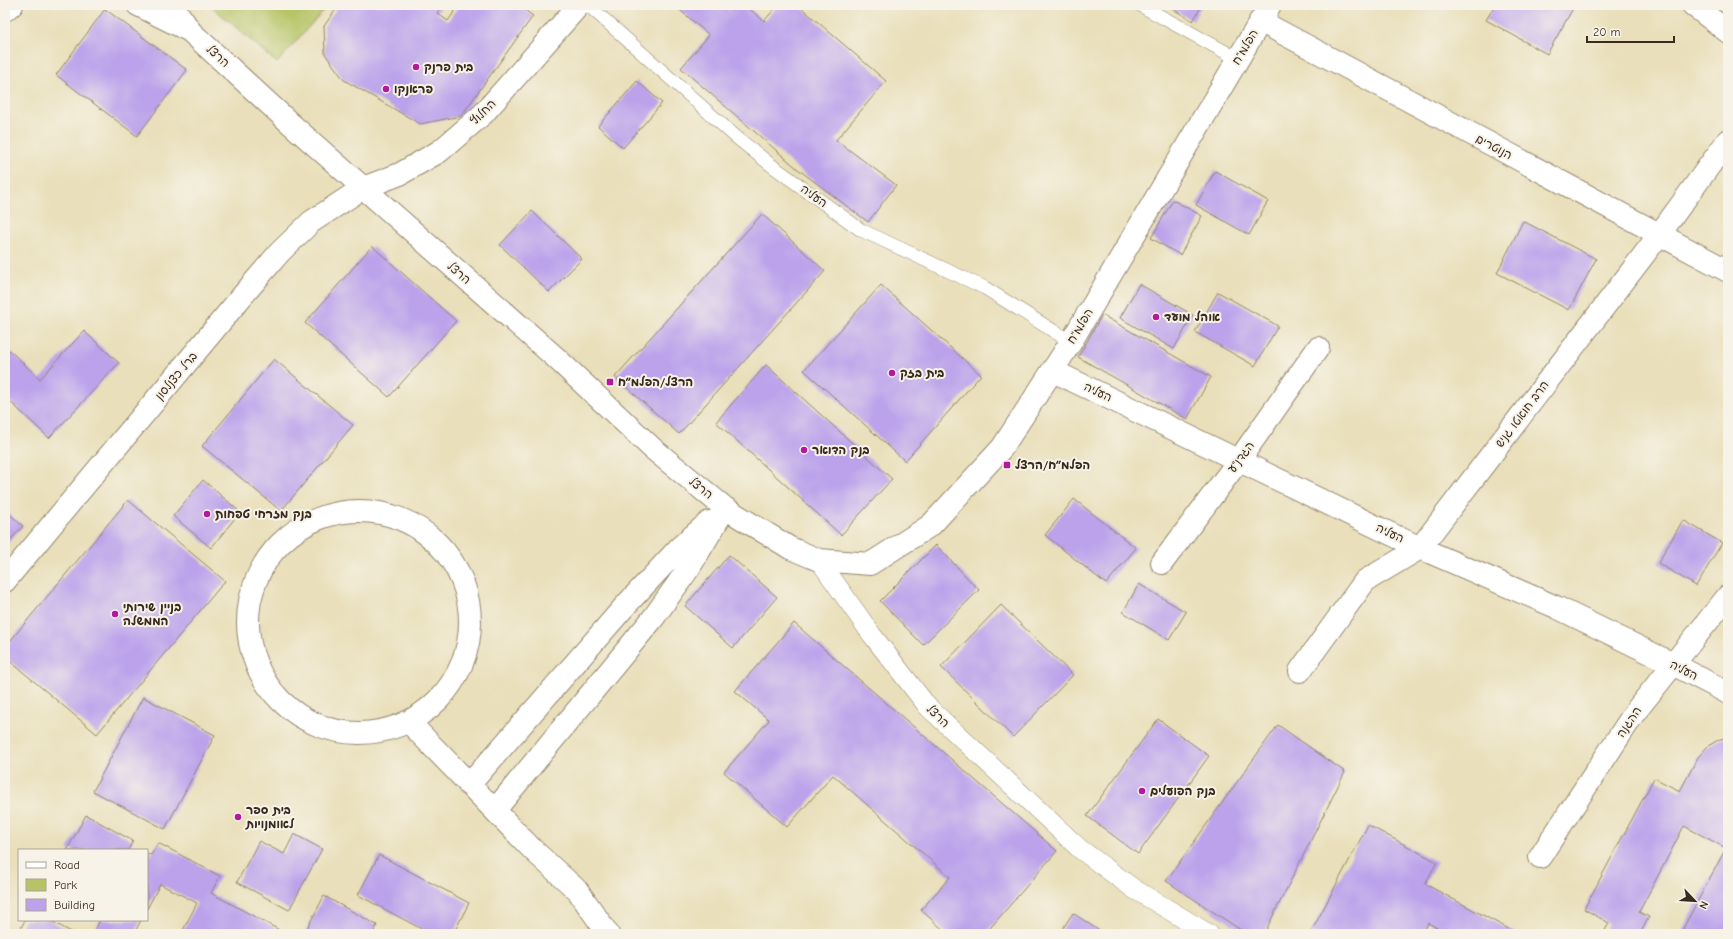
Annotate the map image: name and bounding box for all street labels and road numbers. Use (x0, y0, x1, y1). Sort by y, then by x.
street label: הפלמ"ח (1229, 27, 1261, 67)
street label: הרצל (204, 42, 232, 70)
street label: החלוץ (467, 96, 499, 128)
street label: הנוטרים (1473, 132, 1515, 162)
street label: העליה (798, 182, 830, 210)
street label: הרצל (444, 259, 474, 287)
street label: הפלמ"ח (1064, 306, 1096, 346)
street label: ברל כצנלסון (152, 349, 200, 403)
street label: הרב חואטו גניש (1492, 378, 1552, 450)
street label: העליה (1082, 379, 1114, 405)
street label: הגדנ"ע (1225, 439, 1257, 475)
street label: הרצל (686, 474, 716, 502)
street label: העליה (1374, 520, 1406, 546)
street label: העליה (1668, 657, 1700, 683)
street label: הרצל (924, 702, 952, 730)
street label: ההגנה (1614, 704, 1644, 740)

